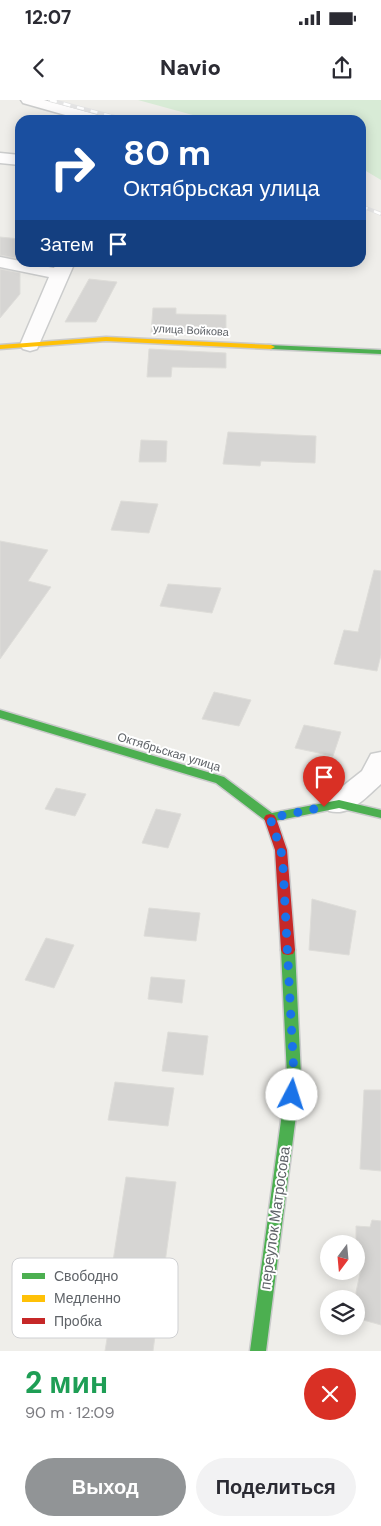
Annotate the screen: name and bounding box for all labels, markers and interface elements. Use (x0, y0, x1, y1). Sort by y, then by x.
text: 12:07 (25, 5, 71, 30)
text: Navio (160, 53, 221, 82)
icon: back (25, 54, 53, 82)
icon: share (328, 54, 356, 82)
text: 80 m (123, 130, 211, 176)
icon: right (40, 135, 105, 200)
text: Октябрьская улица (123, 174, 320, 203)
icon: arrive (104, 230, 132, 258)
text: Затем (40, 232, 94, 257)
street label: улица Войкова (153, 321, 230, 339)
street label: Октябрьская улица (115, 729, 223, 775)
pin (303, 756, 345, 807)
icon: arrive (310, 763, 338, 791)
position arrow (265, 1068, 317, 1120)
street label: переулок Матросова (255, 1144, 295, 1291)
north arrow (320, 1235, 365, 1280)
map controls (320, 1235, 365, 1335)
legend (12, 1258, 178, 1338)
text: Свободно (54, 1267, 119, 1285)
text: Медленно (54, 1289, 121, 1307)
button: layers (320, 1290, 365, 1335)
text: Пробка (54, 1312, 102, 1330)
text: 2 мин (25, 1363, 108, 1402)
button: close (304, 1368, 356, 1420)
text: 90 m · 12:09 (25, 1402, 115, 1423)
button: Выход (25, 1458, 186, 1516)
button: Поделиться (196, 1458, 356, 1516)

